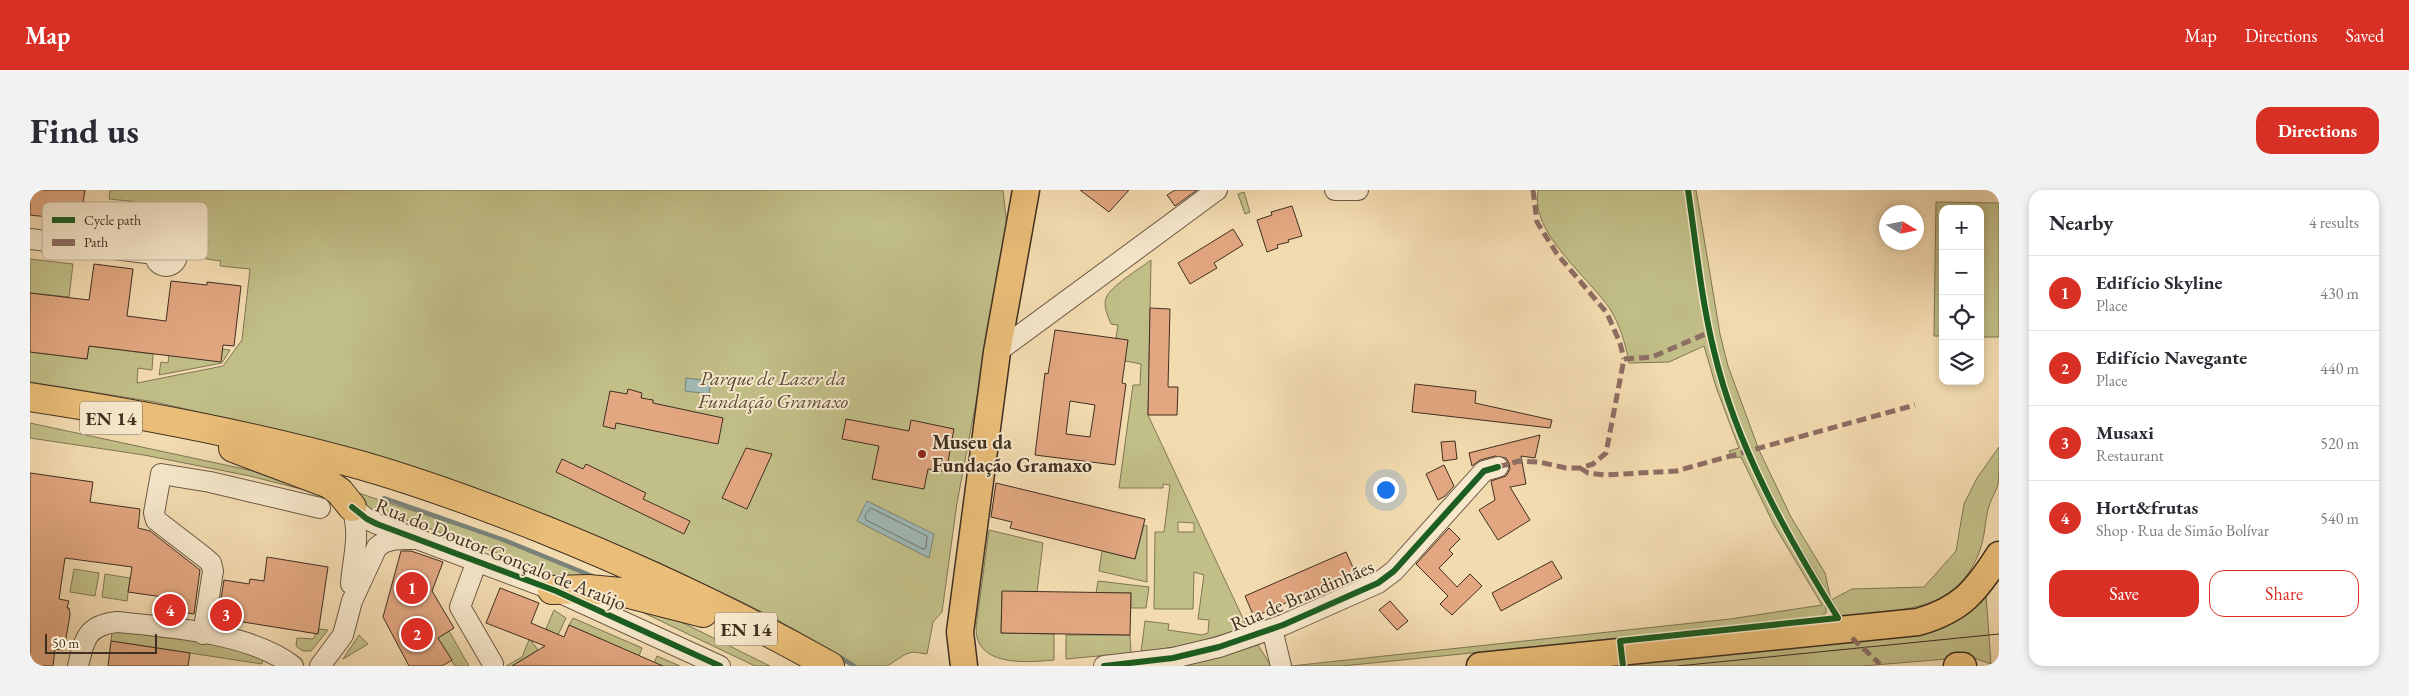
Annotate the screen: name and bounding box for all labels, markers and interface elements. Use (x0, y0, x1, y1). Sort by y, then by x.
text: Map (25, 20, 70, 51)
text: Map (2185, 24, 2217, 47)
text: Directions (2245, 24, 2317, 47)
text: Saved (2345, 24, 2384, 47)
button: Directions (2256, 107, 2379, 154)
text: Find us (30, 108, 139, 153)
legend (42, 202, 208, 260)
north arrow (1879, 205, 1924, 250)
map controls (1939, 205, 1984, 385)
button: + (1939, 205, 1984, 250)
text: Nearby (2049, 209, 2113, 236)
text: Cycle path (84, 211, 141, 229)
text: 4 results (2309, 212, 2359, 233)
text: Path (84, 233, 108, 251)
button: − (1939, 250, 1984, 295)
text: Edifício Skyline (2096, 270, 2223, 295)
text: 1 (2061, 283, 2069, 304)
text: 430 m (2320, 283, 2359, 304)
button: locate (1939, 295, 1984, 340)
text: Place (2096, 295, 2128, 316)
button: layers (1939, 340, 1984, 385)
text: Edifício Navegante (2096, 345, 2247, 370)
text: 2 (2061, 358, 2069, 379)
text: 440 m (2320, 358, 2359, 379)
park label: Parque de Lazer da Fundação Gramaxo (697, 365, 849, 414)
text: Place (2096, 370, 2128, 391)
road number: EN 14 (80, 402, 142, 434)
text: Musaxi (2096, 420, 2154, 445)
place label: Museu da Fundação Gramaxo (932, 429, 1092, 478)
text: 3 (2061, 433, 2069, 454)
text: 520 m (2320, 433, 2359, 454)
text: Restaurant (2096, 445, 2164, 466)
marker: Museu da Fundação Gramaxo (916, 448, 928, 460)
your location (1373, 477, 1399, 503)
street label: Rua do Doutor Gonçalo de Araújo (372, 492, 630, 616)
text: Hort&frutas (2096, 495, 2198, 520)
text: 4 (2061, 508, 2069, 529)
text: 540 m (2320, 508, 2359, 529)
text: Shop · Rua de Simão Bolívar (2096, 520, 2269, 541)
street label: Rua de Brandinhães (1226, 553, 1378, 637)
pin: 1 (396, 569, 428, 607)
button: Save (2049, 570, 2199, 617)
button: Share (2209, 570, 2359, 617)
pin: 4 (154, 591, 186, 629)
pin: 3 (210, 596, 242, 634)
road number: EN 14 (715, 612, 777, 646)
pin: 2 (401, 615, 433, 653)
scale bar (45, 631, 158, 654)
text: 50 m (52, 634, 79, 652)

